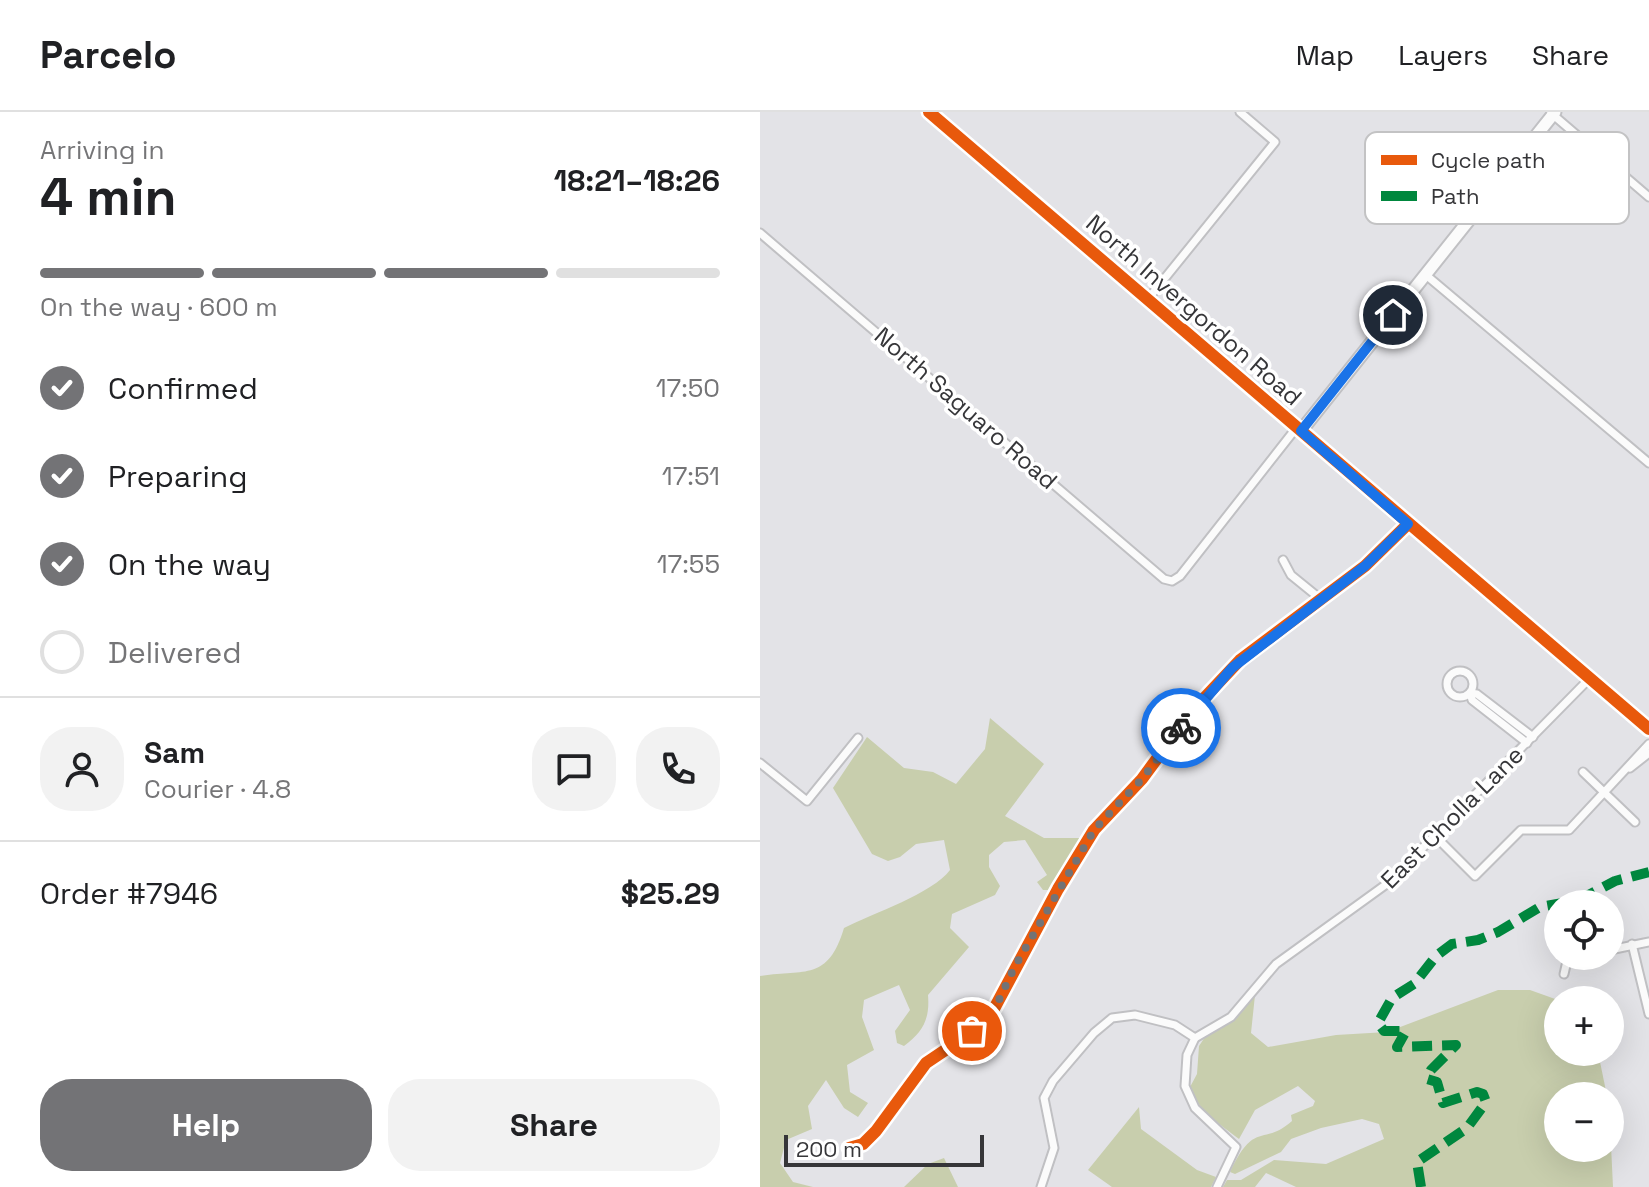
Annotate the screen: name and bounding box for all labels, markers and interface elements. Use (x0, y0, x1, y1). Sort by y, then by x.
text: Parcelo (40, 31, 176, 79)
text: Map (1296, 37, 1354, 73)
text: Layers (1398, 37, 1488, 73)
text: Share (1532, 37, 1609, 73)
legend (1365, 132, 1629, 224)
text: Arriving in (40, 133, 164, 167)
text: Cycle path (1431, 146, 1546, 174)
text: 18:21–18:26 (554, 161, 720, 200)
text: 4 min (40, 164, 177, 230)
text: Path (1431, 182, 1480, 210)
street label: North Invergordon Road (1080, 208, 1308, 412)
pin (1359, 281, 1427, 349)
text: On the way · 600 m (40, 290, 278, 324)
icon: home (1371, 293, 1415, 337)
street label: North Saguaro Road (868, 320, 1064, 496)
icon: check (40, 366, 84, 410)
text: Confirmed (108, 369, 258, 408)
text: 17:50 (656, 371, 720, 405)
icon: check (40, 454, 84, 498)
text: Preparing (108, 457, 247, 496)
text: 17:51 (662, 459, 720, 493)
icon: check (40, 542, 84, 586)
text: On the way (108, 545, 271, 584)
text: 17:55 (657, 547, 720, 581)
text: Delivered (108, 633, 242, 672)
courier (1141, 688, 1221, 768)
icon: bike (1159, 706, 1203, 750)
button: person (40, 727, 124, 811)
button: chat (532, 727, 616, 811)
button: phone (636, 727, 720, 811)
text: Sam (144, 733, 205, 772)
street label: East Cholla Lane (1374, 739, 1530, 895)
text: Courier · 4.8 (144, 772, 291, 806)
text: Order #7946 (40, 874, 218, 913)
text: $25.29 (621, 874, 720, 913)
map controls (1544, 890, 1624, 1162)
button: locate (1544, 890, 1624, 970)
button: + (1544, 986, 1624, 1066)
pin (938, 997, 1006, 1065)
icon: bag (950, 1009, 994, 1053)
button: Help (40, 1079, 372, 1171)
button: Share (388, 1079, 720, 1171)
button: − (1544, 1082, 1624, 1162)
scale bar (784, 1131, 984, 1167)
text: 200 m (796, 1135, 862, 1163)

